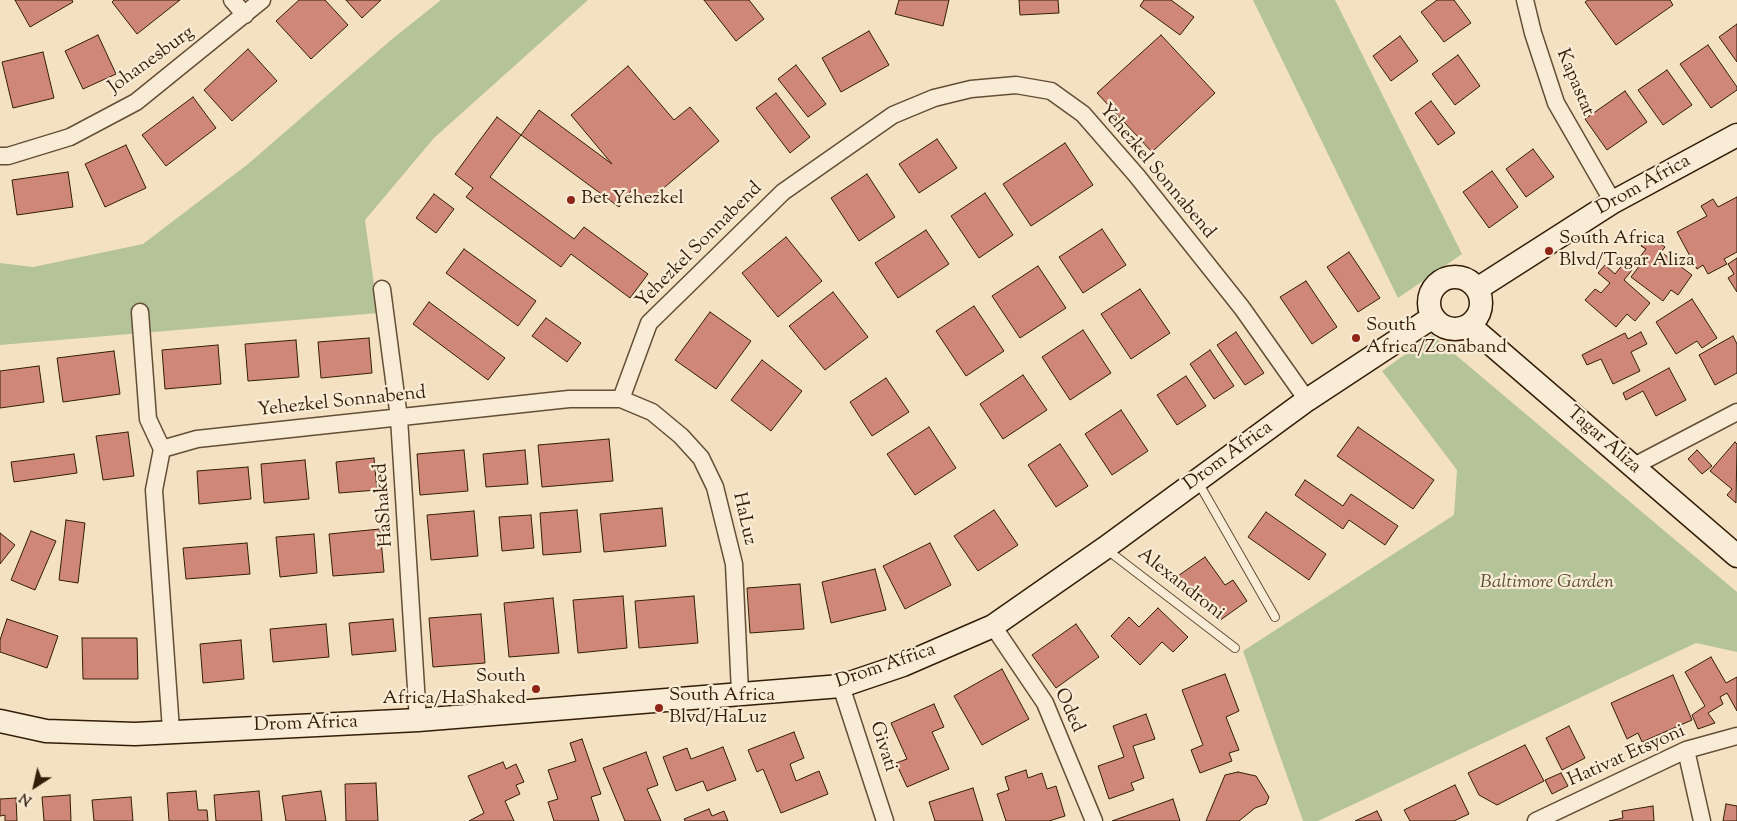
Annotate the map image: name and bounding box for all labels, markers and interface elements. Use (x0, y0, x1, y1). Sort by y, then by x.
street label: Johanesburg (105, 22, 199, 100)
street label: Kapastat (1550, 46, 1598, 120)
street label: Yehezkel Sonnabend (1093, 100, 1219, 244)
street label: Drom Africa (1593, 151, 1695, 221)
street label: Yehezkel Sonnabend (632, 178, 768, 314)
place label: Bet Yehezkel (581, 189, 684, 211)
marker: Bet Yehezkel (565, 194, 577, 206)
place label: South Africa Blvd/Tagar Aliza (1559, 229, 1695, 273)
marker: South Africa Blvd/Tagar Aliza (1543, 245, 1555, 257)
place label: South Africa/Zonaband (1366, 316, 1507, 360)
marker: South Africa/Zonaband (1350, 332, 1362, 344)
street label: Yehezkel Sonnabend (257, 383, 427, 423)
street label: Tagar Aliza (1561, 402, 1645, 480)
street label: Drom Africa (1180, 417, 1278, 497)
street label: HaShaked (371, 462, 399, 548)
street label: HaLuz (726, 490, 760, 548)
street label: Alexandroni (1132, 544, 1228, 626)
park label: Baltimore Garden (1480, 573, 1614, 595)
street label: Drom Africa (833, 639, 939, 695)
place label: South Africa/HaShaked (383, 667, 526, 711)
marker: South Africa/HaShaked (530, 683, 542, 695)
street label: Oded (1048, 685, 1088, 737)
place label: South Africa Blvd/HaLuz (669, 686, 775, 730)
marker: South Africa Blvd/HaLuz (653, 702, 665, 714)
street label: Drom Africa (254, 712, 358, 738)
street label: Givati (863, 719, 901, 775)
street label: Hativat Etsyoni (1565, 721, 1689, 793)
north arrow (10, 761, 60, 811)
text: N (16, 787, 37, 810)

